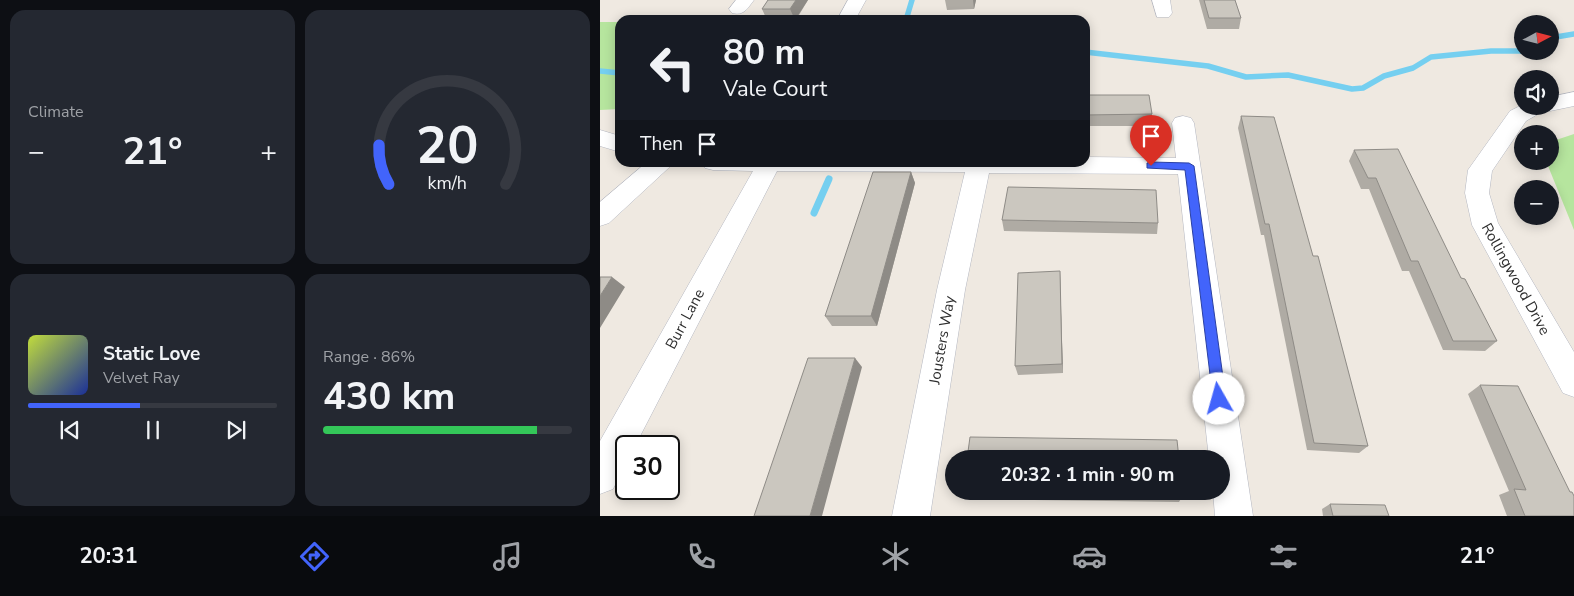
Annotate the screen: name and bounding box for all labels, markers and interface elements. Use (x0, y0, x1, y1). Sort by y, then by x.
north arrow (1514, 15, 1559, 60)
map controls (1514, 15, 1559, 225)
text: 80 m (723, 29, 805, 76)
icon: left (640, 35, 705, 100)
button: sound (1514, 70, 1559, 115)
text: Vale Court (723, 74, 827, 104)
text: Climate (28, 101, 83, 123)
text: 20 (416, 110, 479, 181)
pin (1130, 115, 1172, 166)
icon: arrive (1137, 122, 1165, 150)
button: + (1514, 125, 1559, 170)
text: 21° (122, 126, 183, 177)
icon: arrive (693, 130, 721, 158)
text: Then (640, 131, 683, 157)
text: − (28, 133, 45, 171)
text: + (260, 133, 277, 171)
text: km/h (428, 171, 467, 195)
button: − (1514, 180, 1559, 225)
street label: Rollingwood Drive (1477, 219, 1555, 339)
street label: Burr Lane (661, 285, 709, 353)
street label: Jousters Way (924, 294, 960, 387)
text: Static Love (103, 341, 200, 367)
text: Range · 86% (323, 346, 415, 368)
text: Velvet Ray (103, 367, 180, 389)
text: 430 km (323, 371, 455, 422)
position arrow (1192, 372, 1244, 424)
icon: previous (56, 416, 84, 444)
icon: pause (139, 416, 167, 444)
icon: next (222, 416, 250, 444)
speed limit sign: 30 (615, 435, 680, 500)
text: 20:32 · 1 min · 90 m (1000, 462, 1175, 488)
icon: directions (297, 539, 332, 574)
icon: music (490, 539, 525, 574)
icon: phone (684, 539, 719, 574)
icon: climate (878, 539, 913, 574)
icon: car (1072, 539, 1107, 574)
icon: filters (1266, 539, 1301, 574)
text: 20:31 (79, 541, 138, 571)
text: 21° (1460, 541, 1494, 571)

